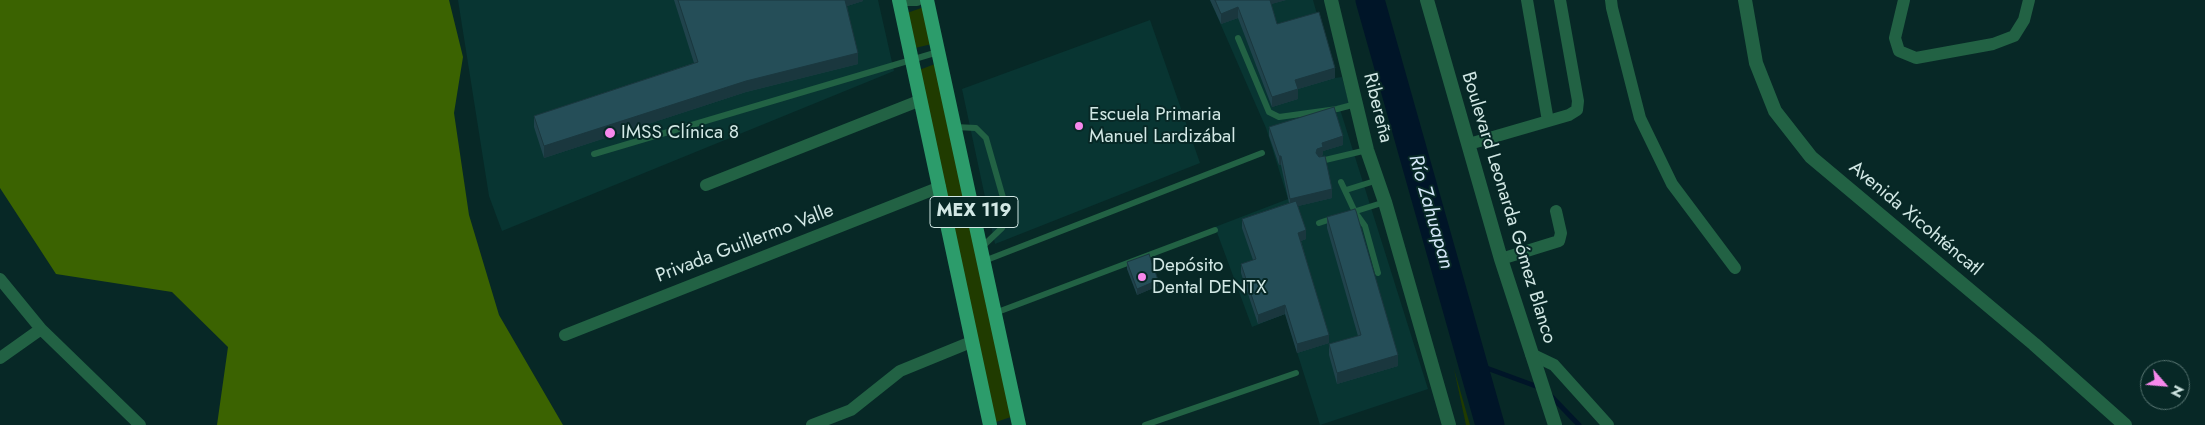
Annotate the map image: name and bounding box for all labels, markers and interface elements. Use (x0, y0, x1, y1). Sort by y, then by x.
street label: Boulevard Leonarda Gómez Blanco (1456, 69, 1560, 347)
street label: Ribereña (1357, 71, 1397, 145)
place label: Escuela Primaria Manuel Lardizábal (1089, 104, 1236, 148)
marker: Escuela Primaria Manuel Lardizábal (1073, 120, 1085, 132)
place label: IMSS Clínica 8 (621, 122, 739, 144)
marker: IMSS Clínica 8 (603, 126, 617, 140)
water label: Río Zahuapan (1402, 152, 1458, 272)
street label: Avenida Xicohténcatl (1844, 157, 1986, 281)
road number: MEX 119 (930, 196, 1018, 228)
street label: Privada Guillermo Valle (653, 200, 837, 288)
place label: Depósito Dental DENTX (1152, 255, 1266, 299)
marker: Depósito Dental DENTX (1136, 271, 1148, 283)
north arrow (2140, 360, 2190, 410)
text: N (2166, 382, 2189, 401)

